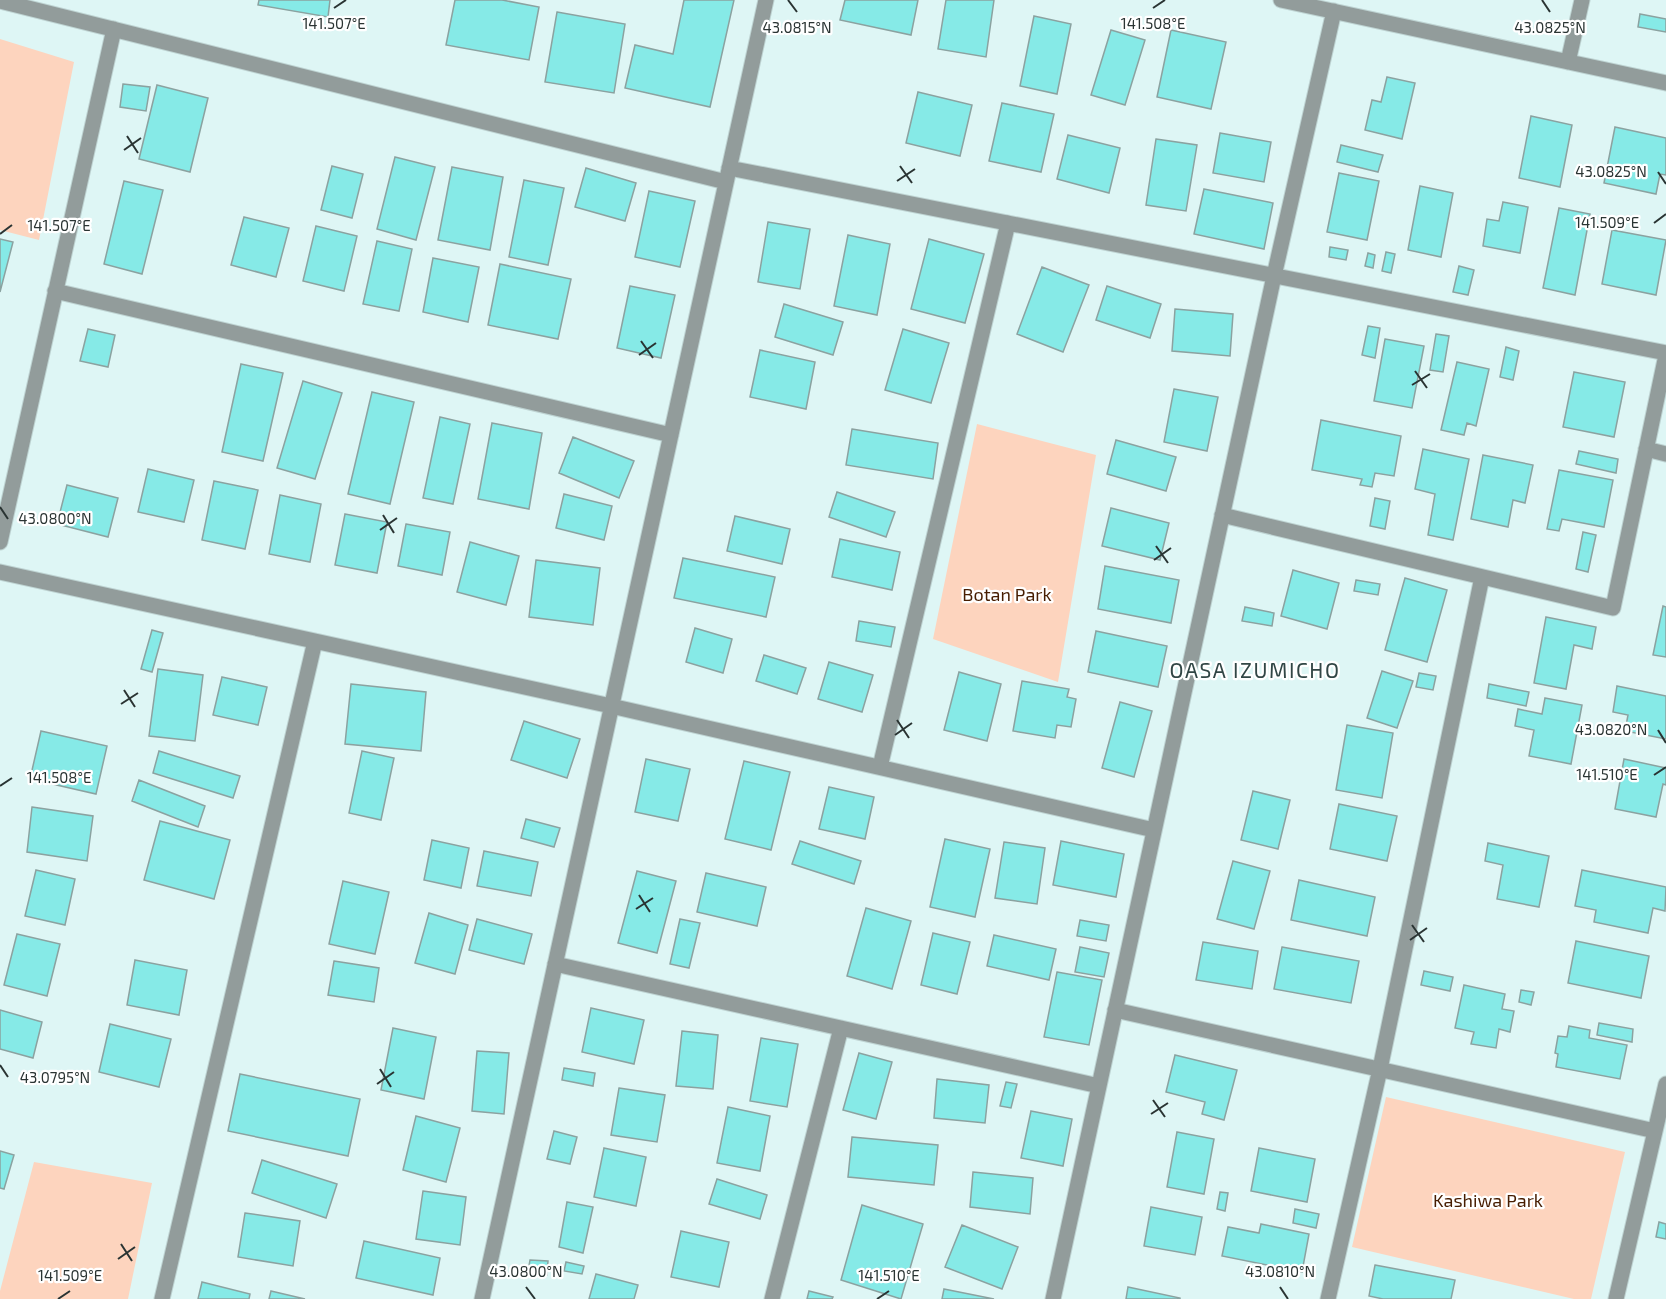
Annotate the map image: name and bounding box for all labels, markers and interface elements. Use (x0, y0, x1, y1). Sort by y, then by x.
text: 141.507°E (302, 14, 366, 32)
text: 141.508°E (1121, 14, 1185, 32)
text: 43.0815°N (762, 18, 832, 36)
text: 43.0825°N (1514, 18, 1586, 36)
text: 43.0825°N (1575, 162, 1647, 180)
text: 141.509°E (1575, 213, 1639, 231)
text: 141.507°E (27, 216, 91, 234)
text: 43.0800°N (18, 509, 92, 527)
park label: Botan Park (962, 583, 1052, 605)
district label: OASA IZUMICHO (1170, 657, 1340, 682)
text: 43.0820°N (1575, 720, 1647, 738)
text: 141.510°E (1576, 765, 1638, 783)
text: 141.508°E (27, 768, 91, 786)
text: 43.0795°N (20, 1068, 90, 1086)
park label: Kashiwa Park (1433, 1189, 1543, 1211)
text: 43.0800°N (489, 1262, 563, 1280)
text: 43.0810°N (1245, 1262, 1315, 1280)
text: 141.509°E (38, 1266, 102, 1284)
text: 141.510°E (858, 1266, 920, 1284)

